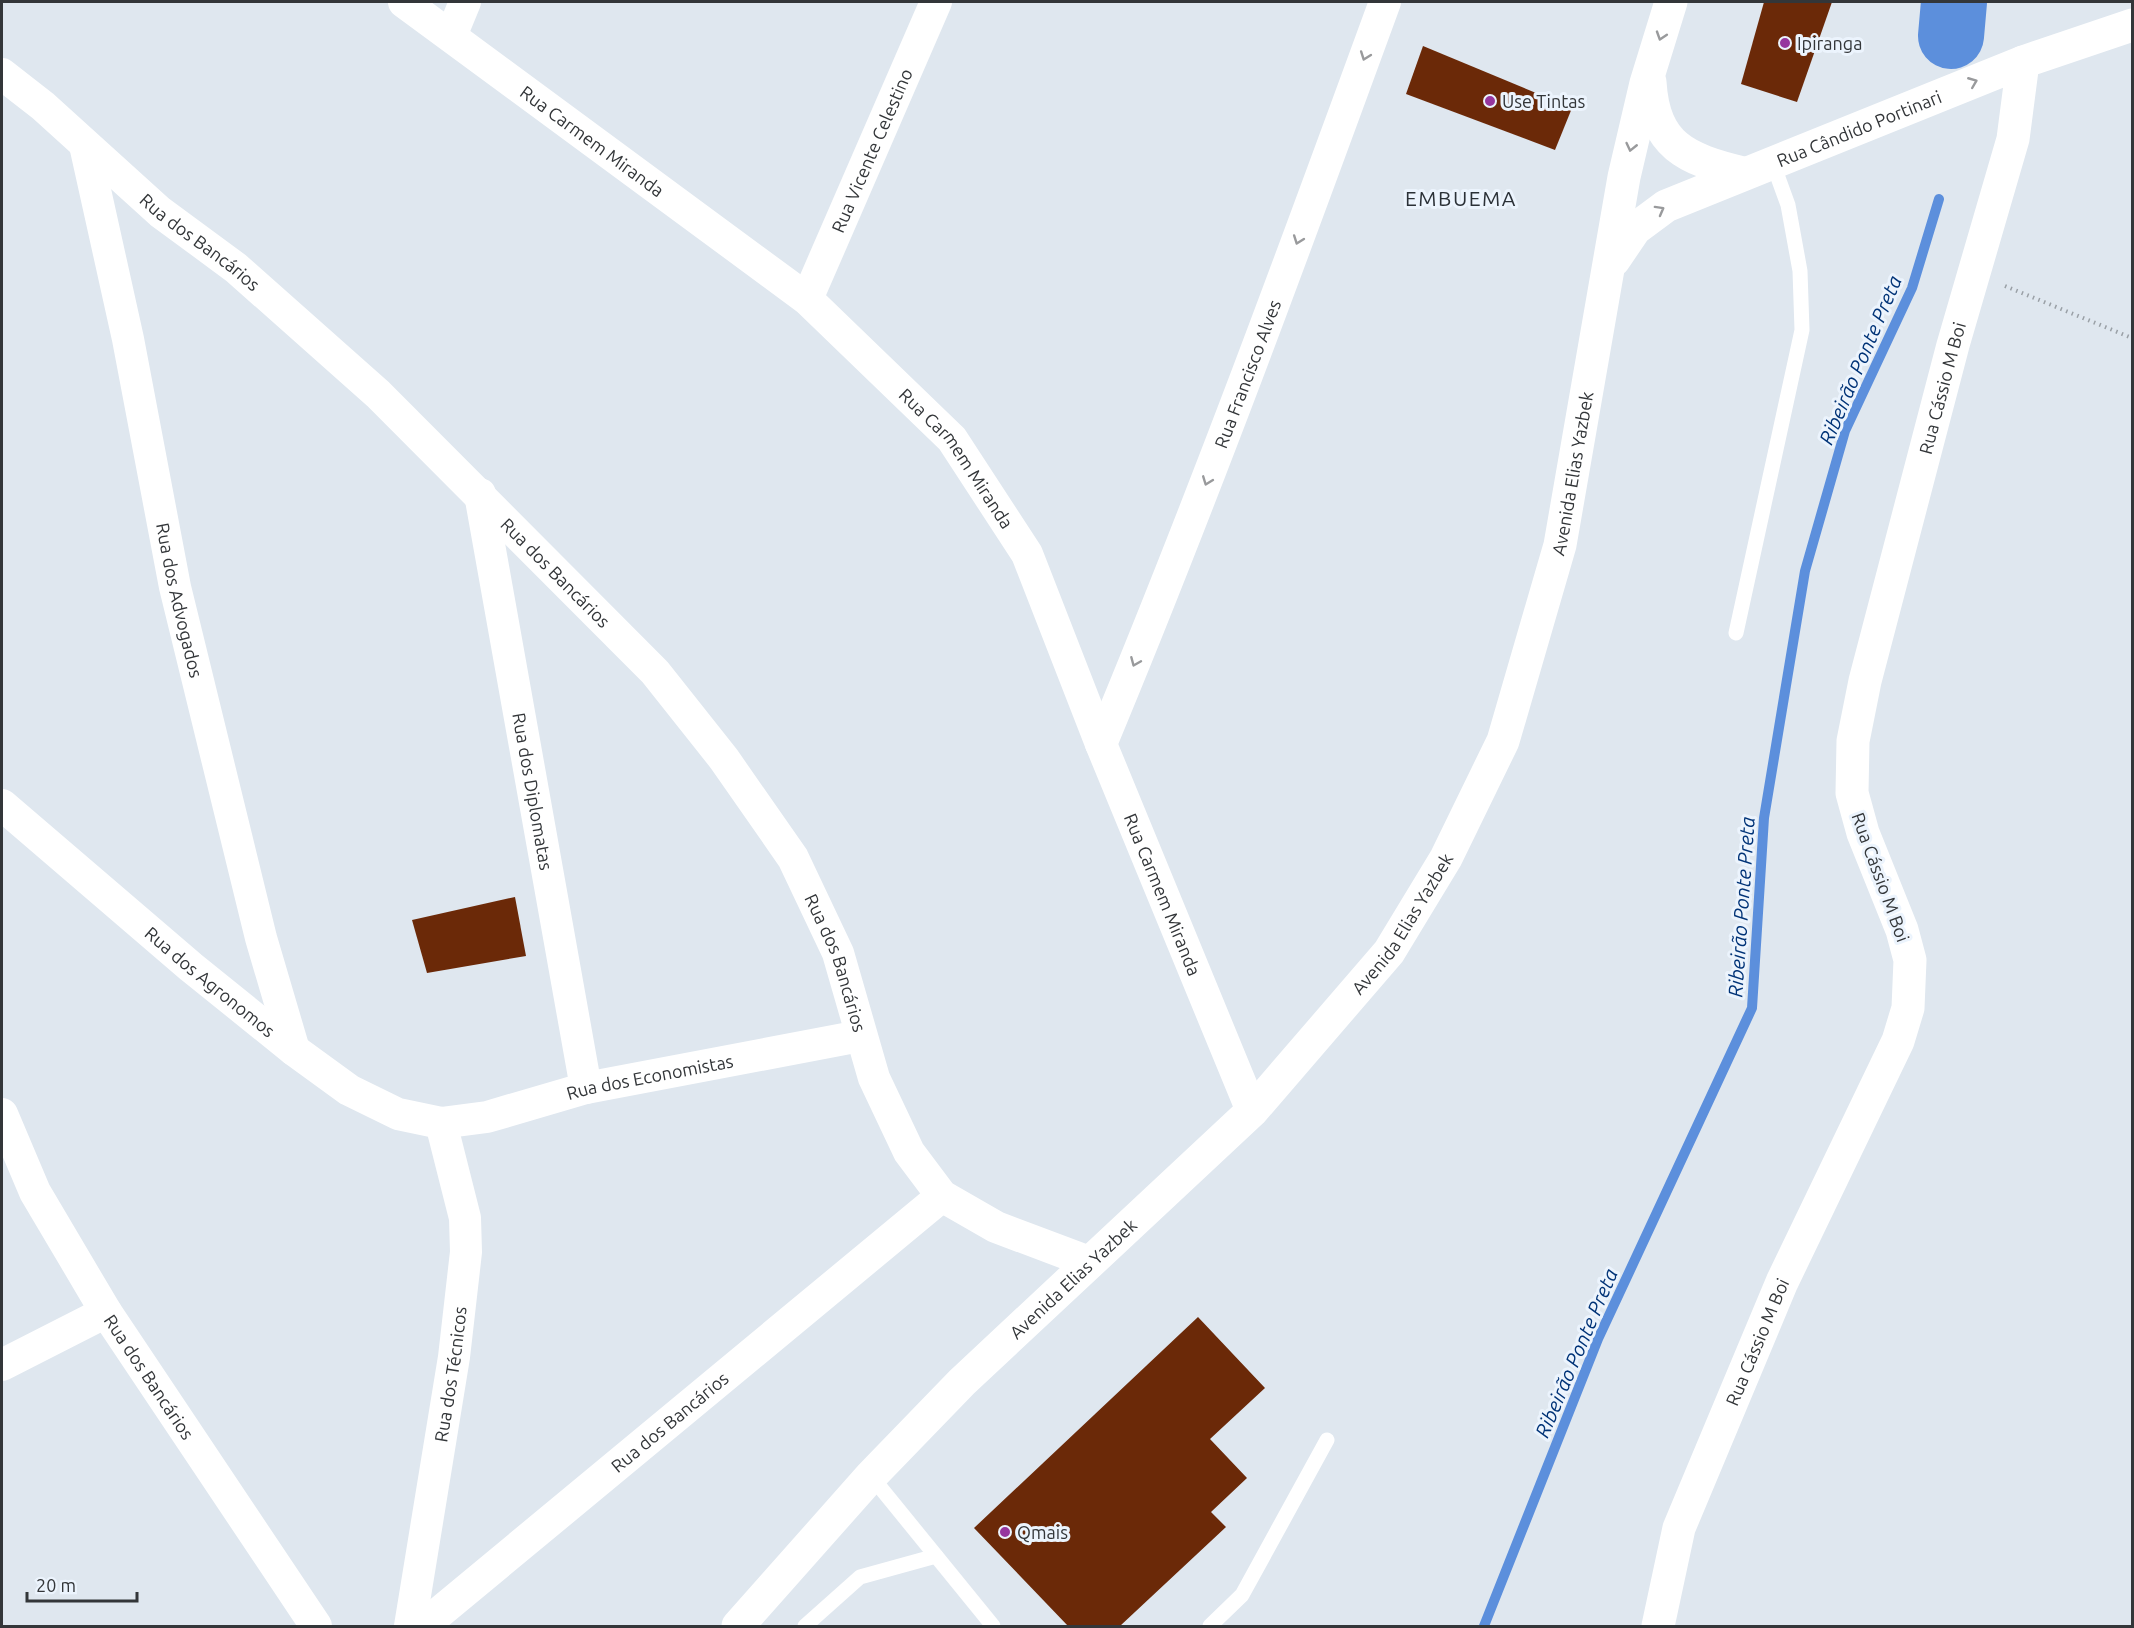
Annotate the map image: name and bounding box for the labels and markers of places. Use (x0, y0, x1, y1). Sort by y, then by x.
place label: Ipiranga (1797, 33, 1862, 53)
marker: Ipiranga (1778, 36, 1792, 50)
place label: Use Tintas (1502, 91, 1586, 111)
marker: Use Tintas (1483, 94, 1497, 108)
place label: Qmais (1017, 1522, 1068, 1543)
marker: Qmais (998, 1525, 1012, 1539)

